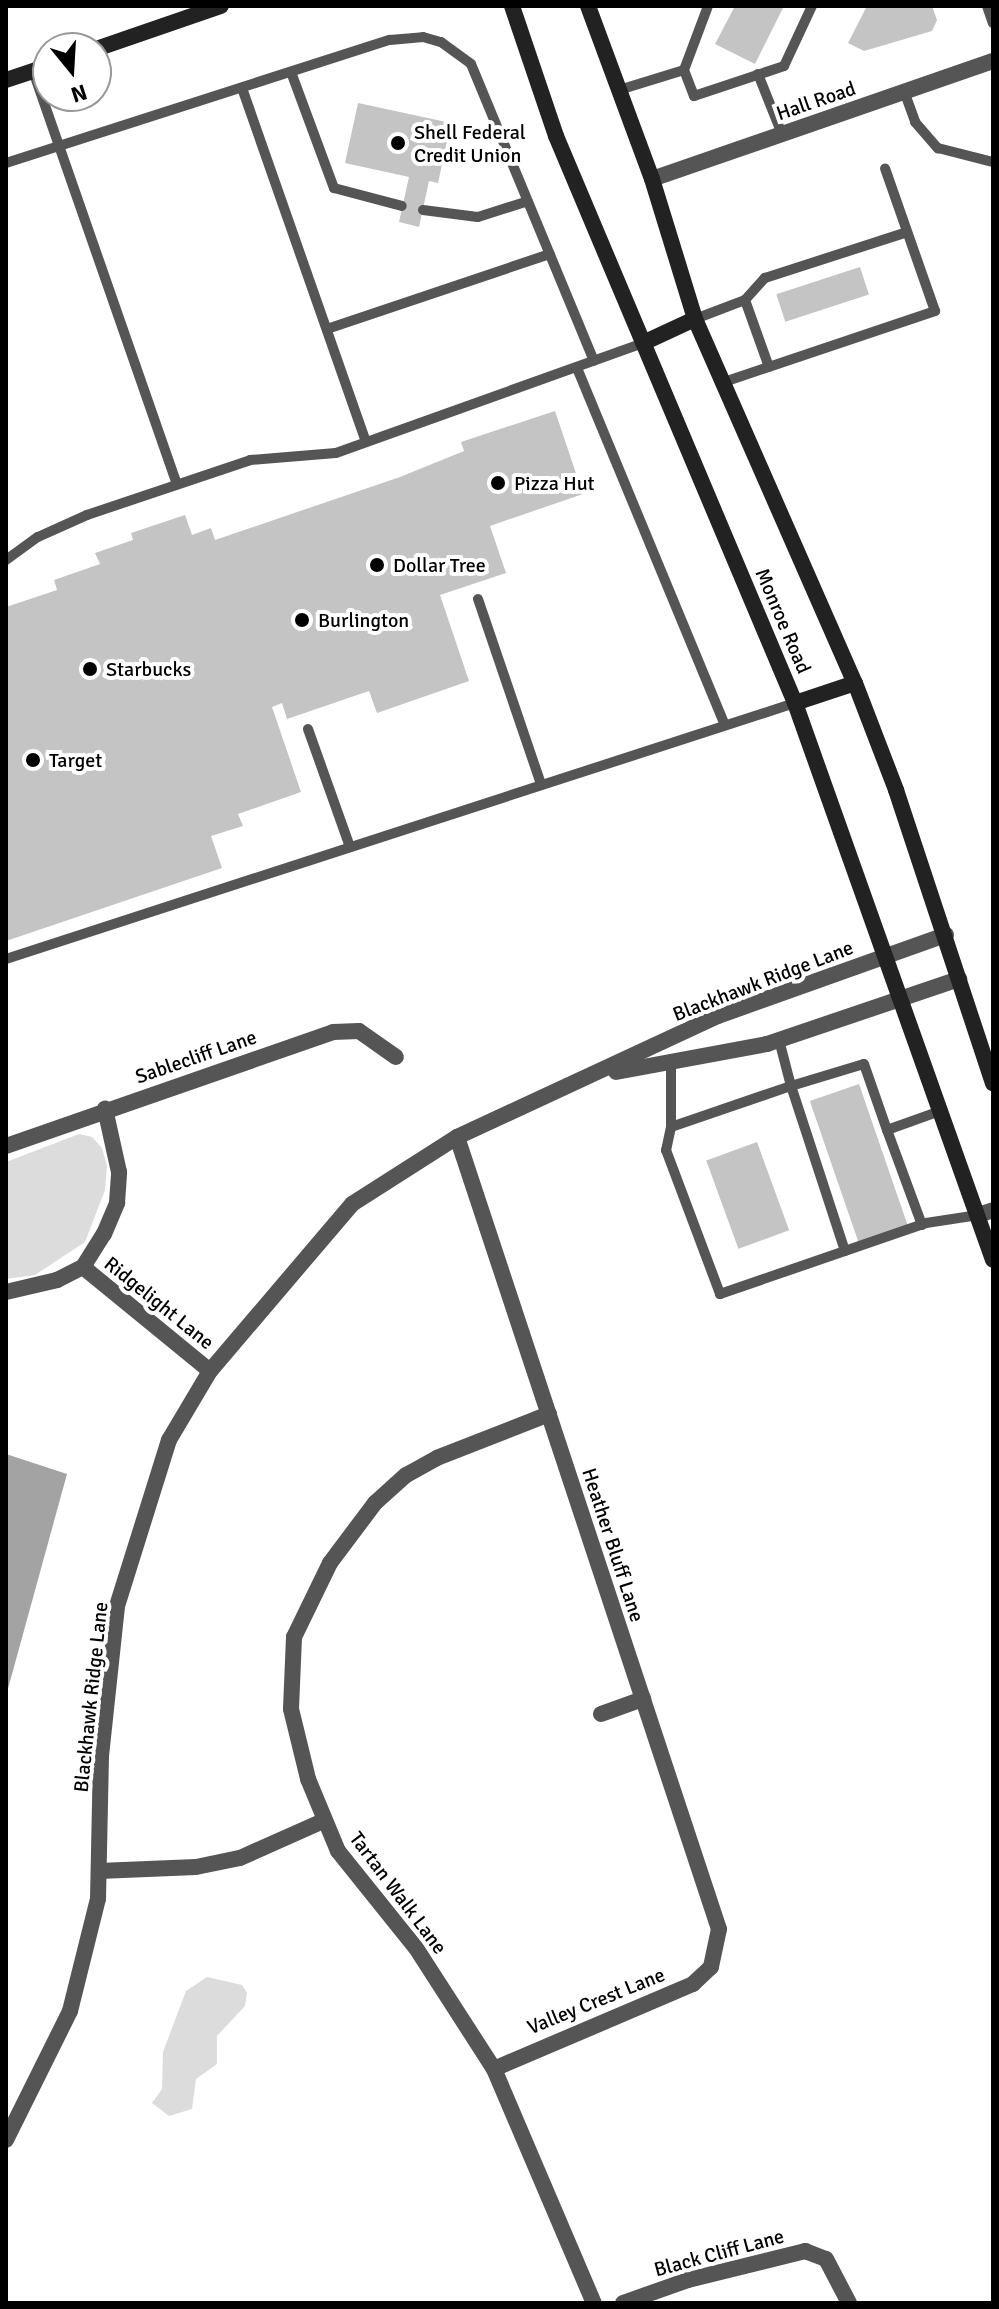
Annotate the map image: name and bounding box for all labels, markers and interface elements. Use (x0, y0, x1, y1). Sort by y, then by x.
north arrow (32, 32, 112, 112)
street label: Hall Road (773, 76, 859, 126)
text: N (67, 78, 90, 109)
place label: Shell Federal Credit Union (414, 120, 526, 167)
marker: Shell Federal Credit Union (389, 134, 407, 152)
place label: Pizza Hut (514, 471, 595, 495)
marker: Pizza Hut (489, 474, 507, 492)
place label: Dollar Tree (393, 553, 486, 577)
marker: Dollar Tree (368, 556, 386, 574)
street label: Monroe Road (750, 565, 816, 677)
place label: Burlington (318, 608, 409, 632)
marker: Burlington (293, 611, 311, 629)
place label: Starbucks (106, 657, 191, 681)
marker: Starbucks (81, 660, 99, 678)
place label: Target (49, 748, 102, 772)
marker: Target (24, 751, 42, 769)
street label: Blackhawk Ridge Lane (669, 935, 857, 1027)
street label: Sablecliff Lane (132, 1025, 260, 1089)
street label: Ridgelight Lane (99, 1252, 219, 1354)
street label: Heather Bluff Lane (577, 1465, 649, 1625)
street label: Blackhawk Ridge Lane (69, 1601, 113, 1793)
street label: Tartan Walk Lane (344, 1827, 452, 1959)
street label: Valley Crest Lane (524, 1962, 668, 2040)
street label: Black Cliff Lane (651, 2224, 787, 2282)

